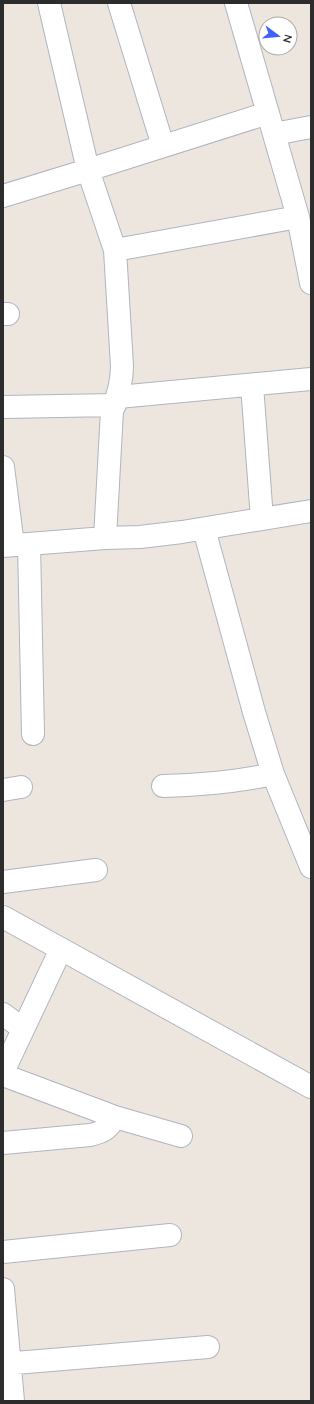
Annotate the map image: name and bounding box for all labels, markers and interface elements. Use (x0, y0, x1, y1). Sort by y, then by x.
north arrow (258, 16, 298, 56)
text: N (280, 33, 295, 45)

